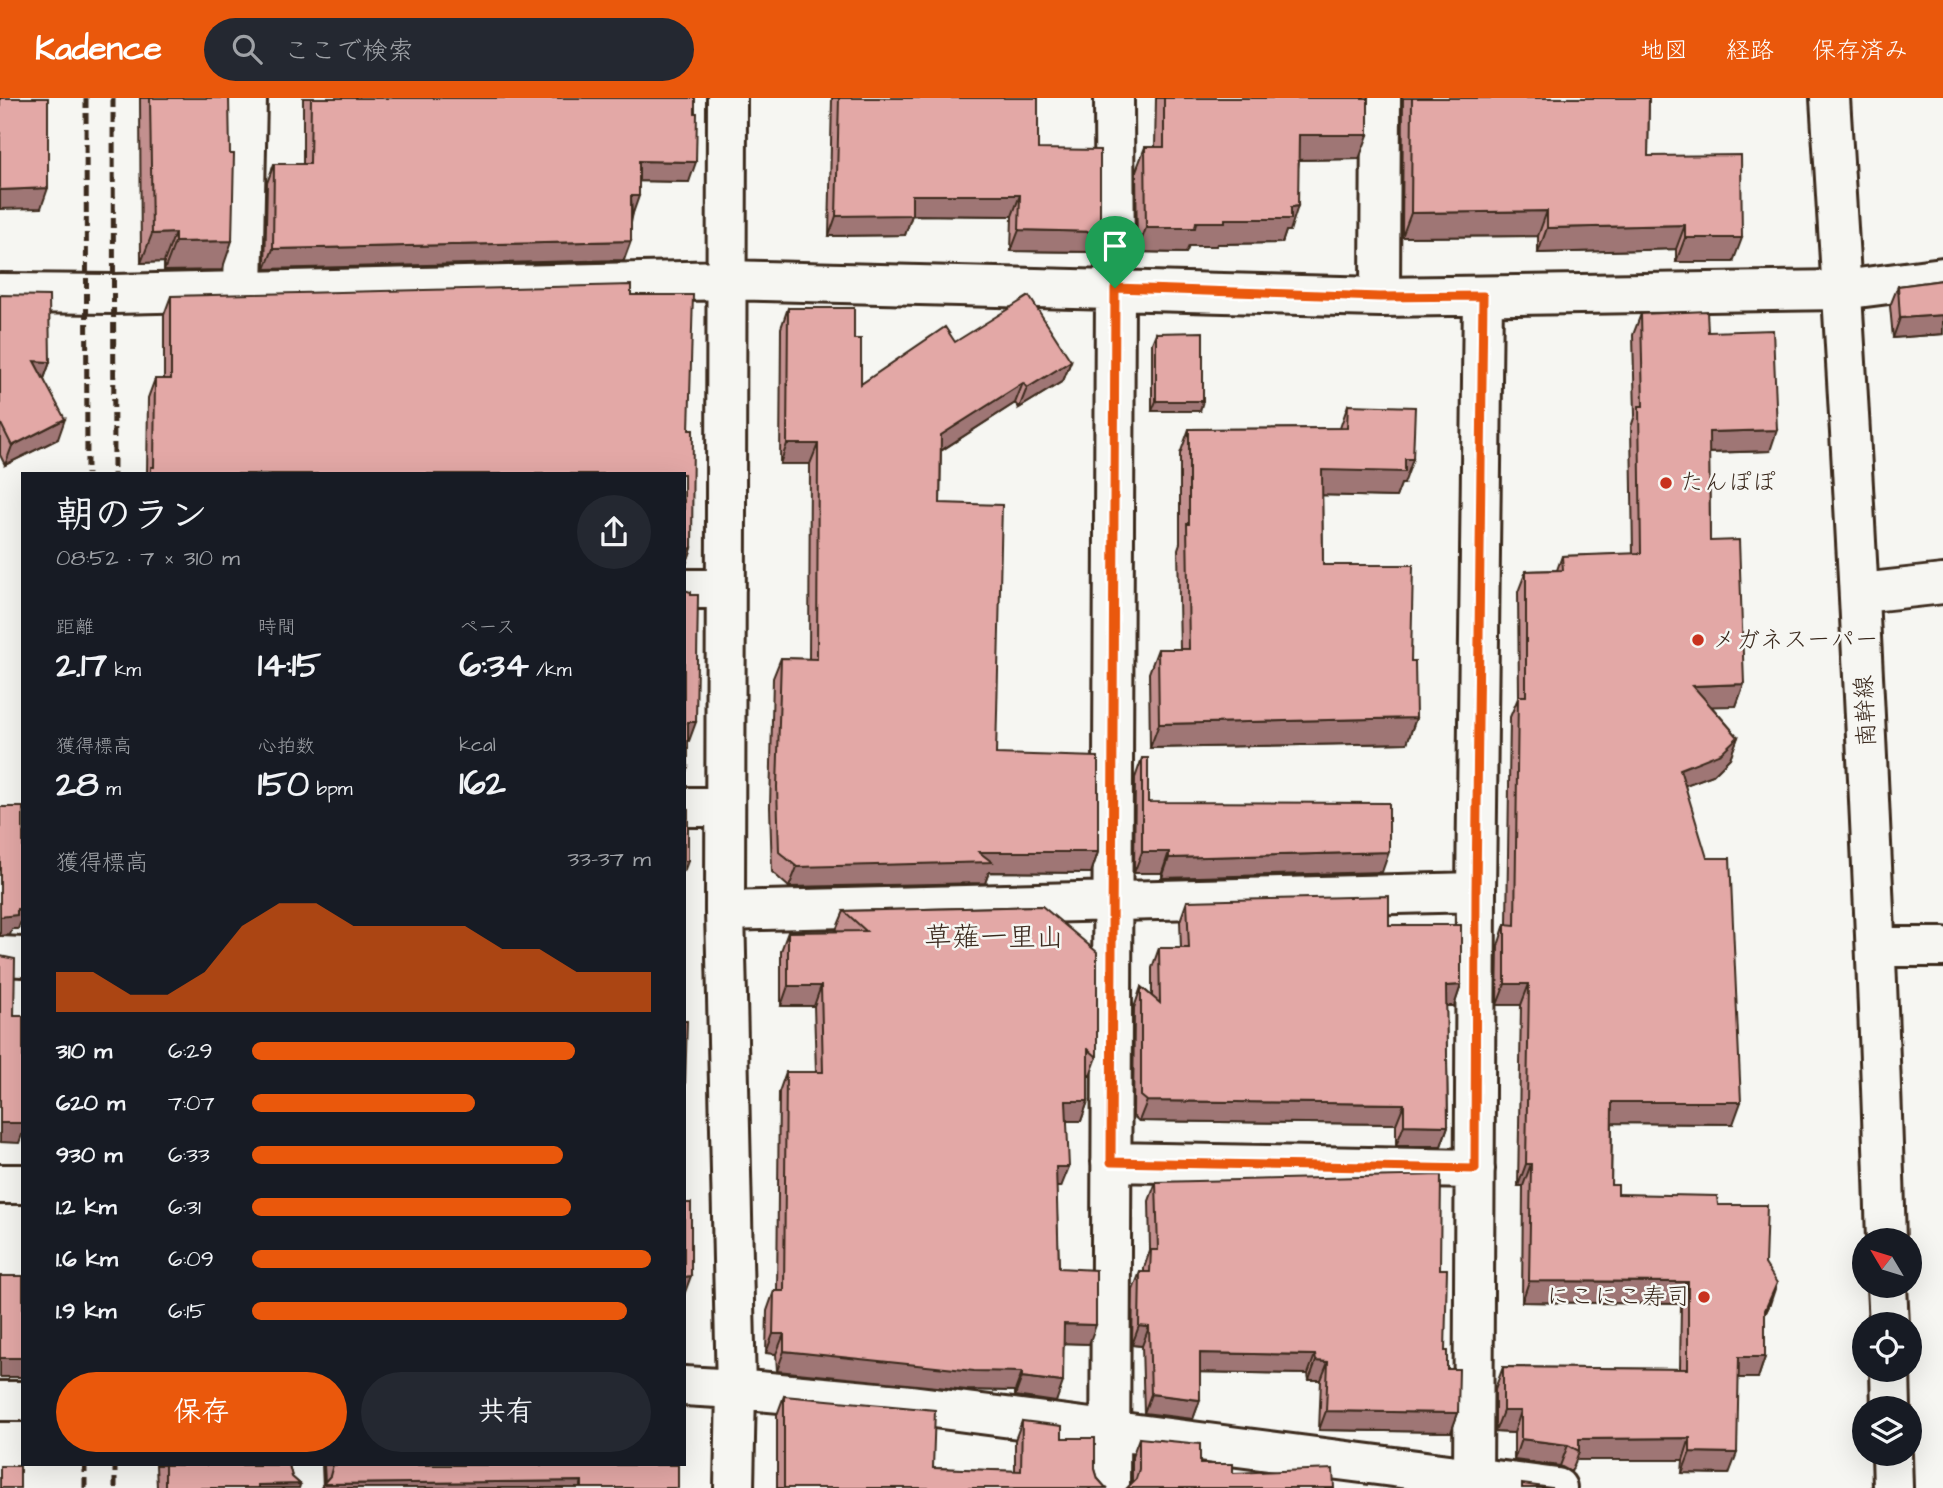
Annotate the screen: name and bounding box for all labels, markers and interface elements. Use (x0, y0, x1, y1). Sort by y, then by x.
search box (204, 18, 694, 81)
text: Kadence (35, 26, 162, 72)
icon: search (228, 30, 266, 68)
text: ここで検索 (284, 33, 414, 69)
text: 地図 (1640, 34, 1688, 68)
text: 経路 (1726, 34, 1774, 68)
text: 保存済み (1812, 34, 1908, 68)
pin (1085, 216, 1145, 288)
icon: arrive (1096, 227, 1134, 265)
place label: たんぽぽ (1680, 466, 1776, 500)
marker: たんぽぽ (1658, 475, 1674, 491)
text: 朝のラン (56, 490, 208, 542)
button: share (577, 495, 651, 569)
text: 08:52 · 7 × 310 m (56, 542, 240, 574)
text: 距離 (56, 614, 94, 641)
text: 時間 (258, 614, 296, 641)
text: ペース (459, 614, 515, 641)
place label: メガネスーパー (1712, 623, 1879, 657)
marker: メガネスーパー (1690, 632, 1706, 648)
text: 2.17 (56, 641, 107, 690)
text: 14:15 (258, 641, 321, 690)
text: 6:34 (459, 641, 529, 690)
text: km (107, 657, 141, 684)
text: /km (529, 657, 571, 684)
street label: 南幹線 (1847, 674, 1885, 748)
text: kcal (459, 732, 496, 759)
text: 獲得標高 (56, 733, 132, 760)
text: 心拍数 (258, 733, 315, 760)
text: 162 (459, 759, 506, 808)
text: 28 (56, 760, 99, 809)
text: 150 (258, 760, 309, 809)
text: m (99, 776, 121, 803)
text: bpm (309, 776, 353, 803)
text: 33–37 m (567, 843, 651, 875)
text: 獲得標高 (56, 847, 148, 879)
district label: 草薙一里山 (924, 918, 1064, 957)
text: 310 m (56, 1035, 112, 1067)
text: 6:29 (168, 1035, 213, 1067)
text: 620 m (56, 1087, 125, 1119)
text: 7:07 (168, 1087, 215, 1119)
text: 930 m (56, 1139, 122, 1171)
text: 6:33 (168, 1139, 210, 1171)
text: 1.2 km (56, 1191, 117, 1223)
text: 6:31 (168, 1191, 201, 1223)
north arrow (1852, 1228, 1922, 1298)
map controls (1852, 1228, 1922, 1466)
text: 1.6 km (56, 1243, 118, 1275)
text: 6:09 (168, 1243, 214, 1275)
place label: にこにこ寿司 (1546, 1280, 1690, 1314)
marker: にこにこ寿司 (1696, 1289, 1712, 1305)
text: 1.9 km (56, 1295, 117, 1327)
text: 6:15 (168, 1295, 206, 1327)
button: locate (1852, 1312, 1922, 1382)
button: 保存 (56, 1372, 347, 1452)
button: 共有 (361, 1372, 651, 1452)
button: layers (1852, 1396, 1922, 1466)

